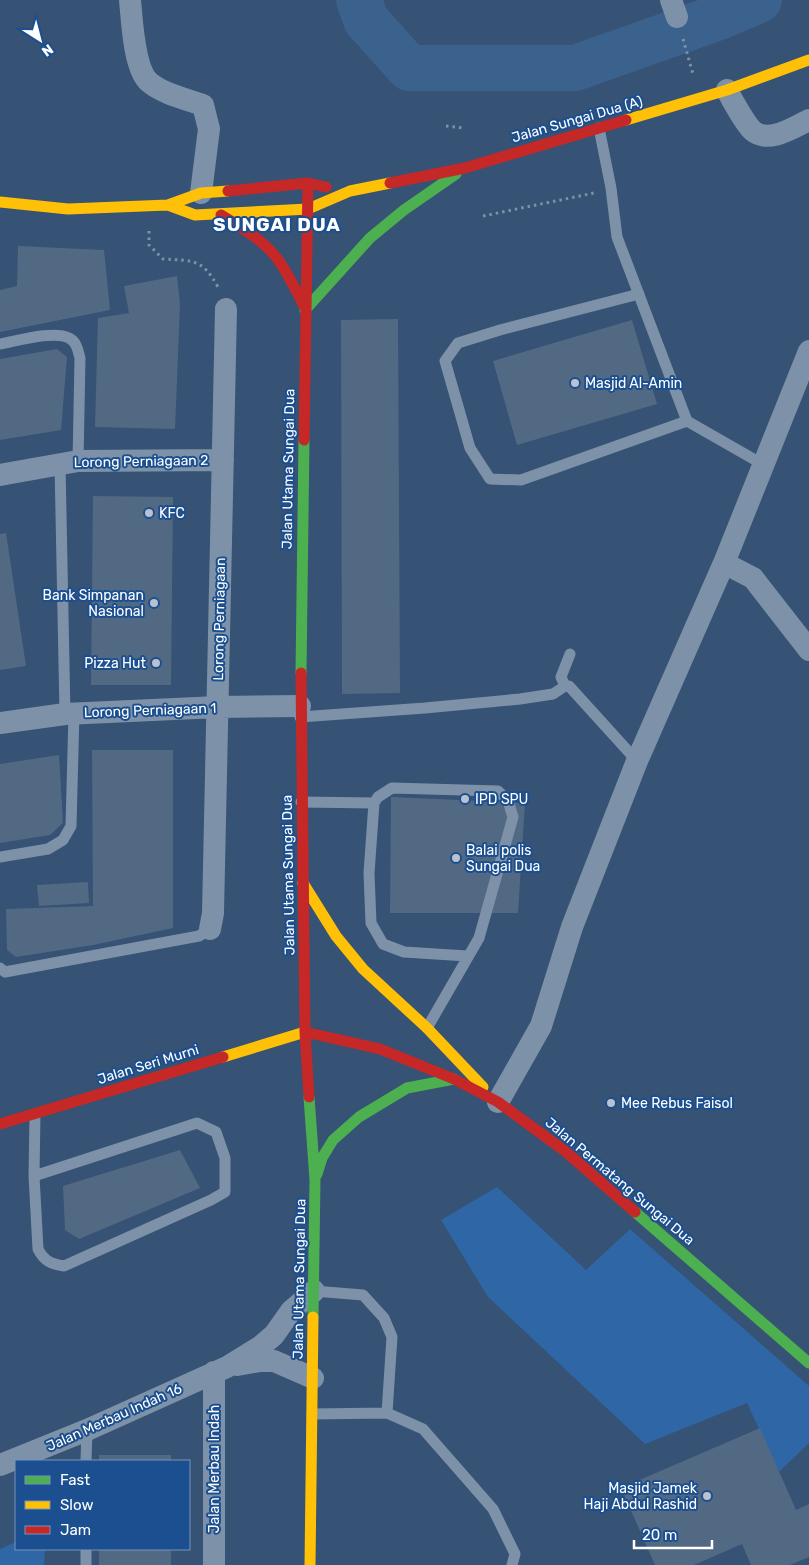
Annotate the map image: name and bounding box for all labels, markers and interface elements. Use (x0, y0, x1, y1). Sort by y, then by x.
north arrow (15, 15, 65, 65)
text: N (38, 40, 56, 60)
street label: Jalan Sungai Dua (A) (510, 93, 645, 146)
district label: SUNGAI DUA (213, 213, 341, 236)
place label: Masjid Al-Amin (585, 375, 682, 392)
marker: Masjid Al-Amin (569, 377, 581, 389)
street label: Jalan Utama Sungai Dua (279, 389, 298, 549)
street label: Lorong Perniagaan 2 (73, 452, 209, 471)
place label: KFC (159, 505, 185, 522)
marker: KFC (143, 507, 155, 519)
street label: Lorong Perniagaan (210, 557, 229, 681)
place label: Bank Simpanan Nasional (43, 587, 144, 620)
marker: Bank Simpanan Nasional (148, 597, 160, 609)
place label: Pizza Hut (84, 655, 147, 672)
marker: Pizza Hut (150, 657, 162, 669)
street label: Lorong Perniagaan 1 (83, 700, 217, 721)
place label: IPD SPU (475, 791, 528, 808)
marker: IPD SPU (459, 793, 471, 805)
street label: Jalan Utama Sungai Dua (279, 795, 298, 955)
place label: Balai polis Sungai Dua (466, 842, 540, 875)
marker: Balai polis Sungai Dua (450, 852, 462, 864)
street label: Jalan Seri Murni (95, 1041, 201, 1088)
place label: Mee Rebus Faisol (621, 1095, 733, 1112)
marker: Mee Rebus Faisol (605, 1097, 617, 1109)
street label: Jalan Permatang Sungai Dua (542, 1114, 698, 1249)
street label: Jalan Utama Sungai Dua (290, 1199, 309, 1359)
street label: Jalan Merbau Indah 16 (44, 1380, 185, 1455)
street label: Jalan Merbau Indah (206, 1405, 223, 1533)
legend (15, 1460, 190, 1550)
text: Fast (60, 1471, 90, 1489)
place label: Masjid Jamek Haji Abdul Rashid (584, 1480, 698, 1513)
marker: Masjid Jamek Haji Abdul Rashid (701, 1490, 713, 1502)
text: Slow (60, 1496, 93, 1514)
scale bar (634, 1518, 712, 1550)
text: Jam (60, 1521, 91, 1539)
text: 20 m (642, 1526, 677, 1544)

